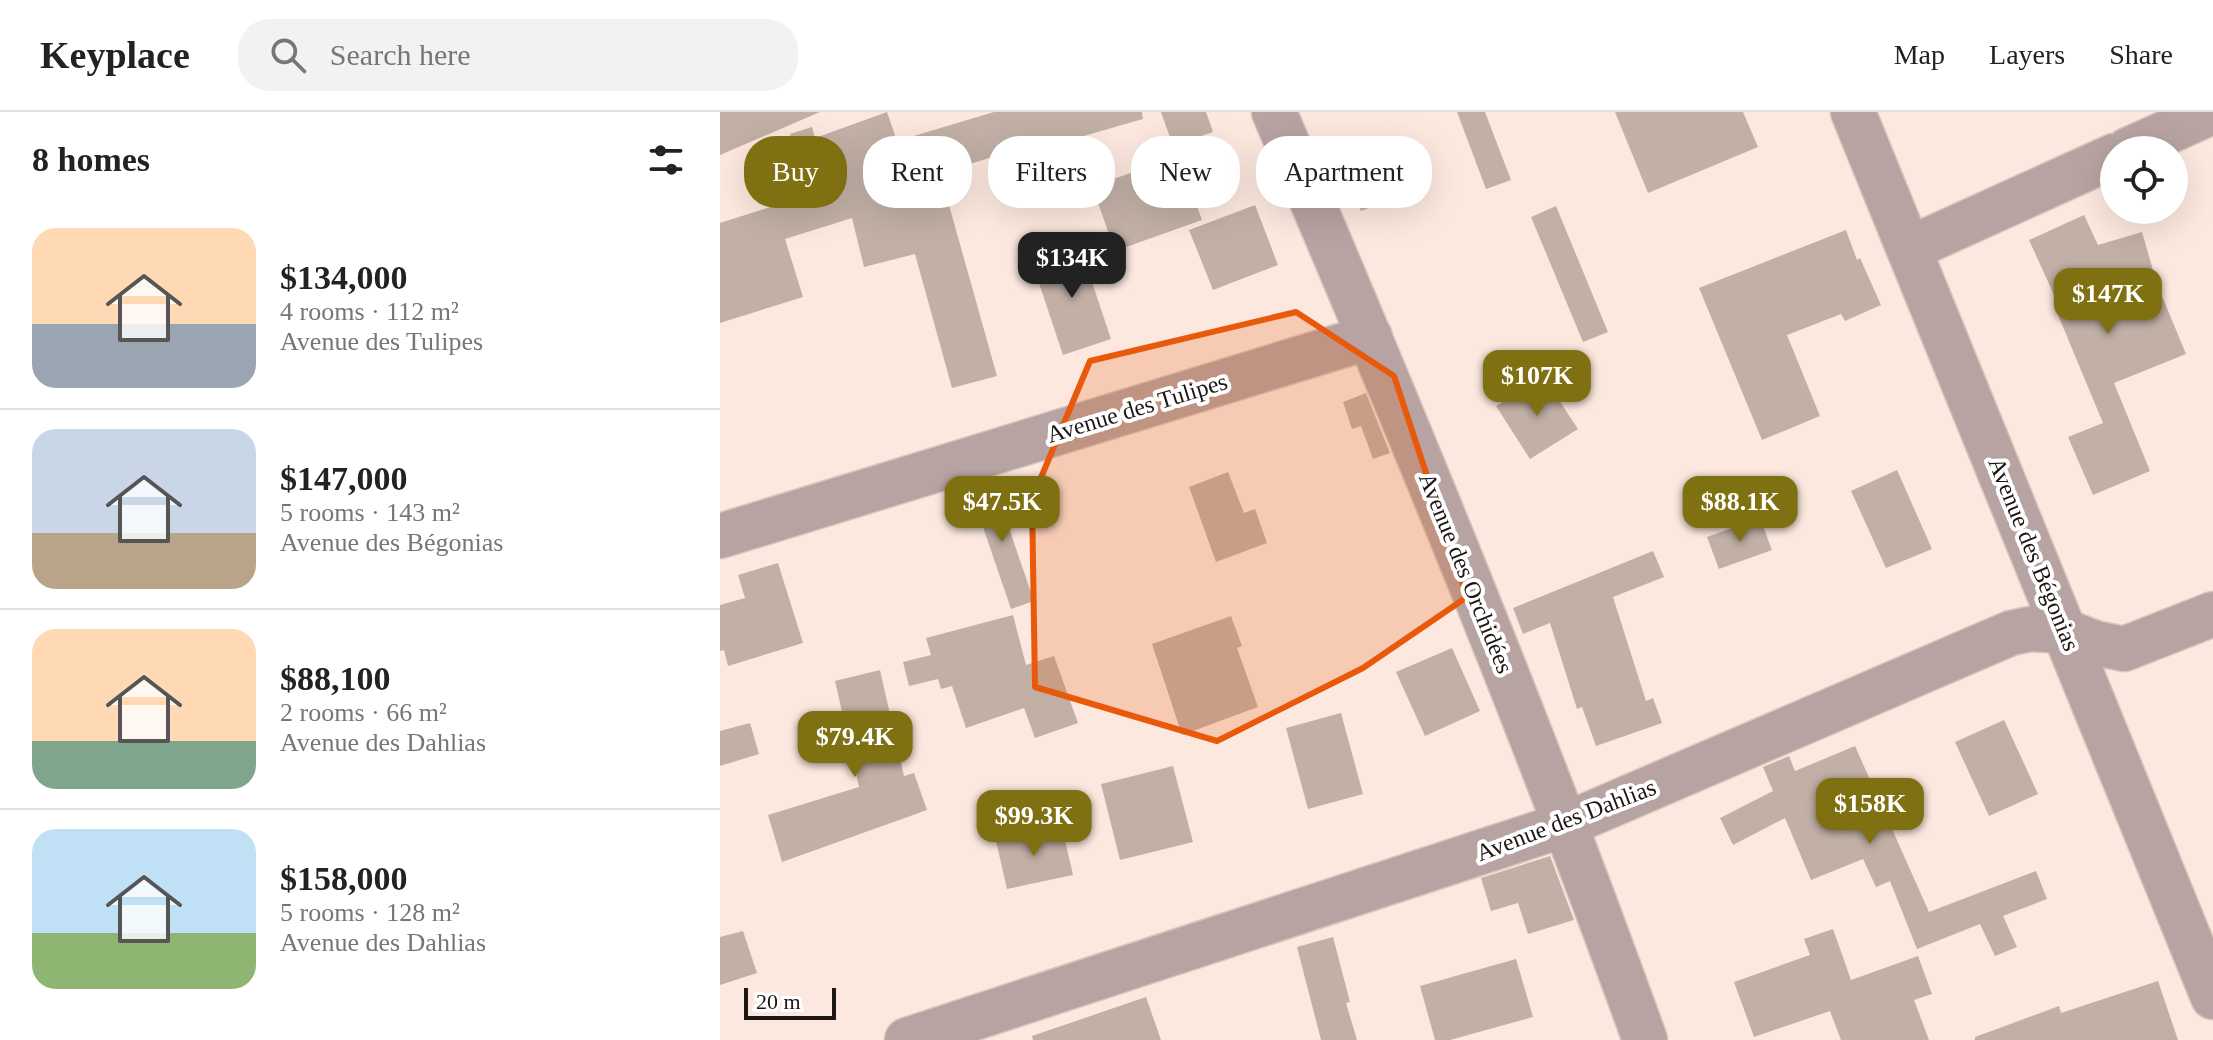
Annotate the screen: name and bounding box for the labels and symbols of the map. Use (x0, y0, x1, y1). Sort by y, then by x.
pin: $134K (1016, 232, 1128, 300)
pin: $147K (2052, 268, 2164, 336)
pin: $107K (1481, 350, 1593, 418)
street label: Avenue des Tulipes (1044, 368, 1230, 448)
street label: Avenue des Bégonias (1983, 454, 2085, 654)
street label: Avenue des Orchidées (1414, 469, 1518, 677)
pin: $47.5K (937, 476, 1067, 544)
pin: $88.1K (1675, 476, 1805, 544)
pin: $79.4K (790, 711, 920, 779)
street label: Avenue des Dahlias (1473, 774, 1659, 866)
pin: $158K (1814, 778, 1926, 846)
pin: $99.3K (969, 790, 1099, 858)
scale bar (744, 984, 836, 1020)

